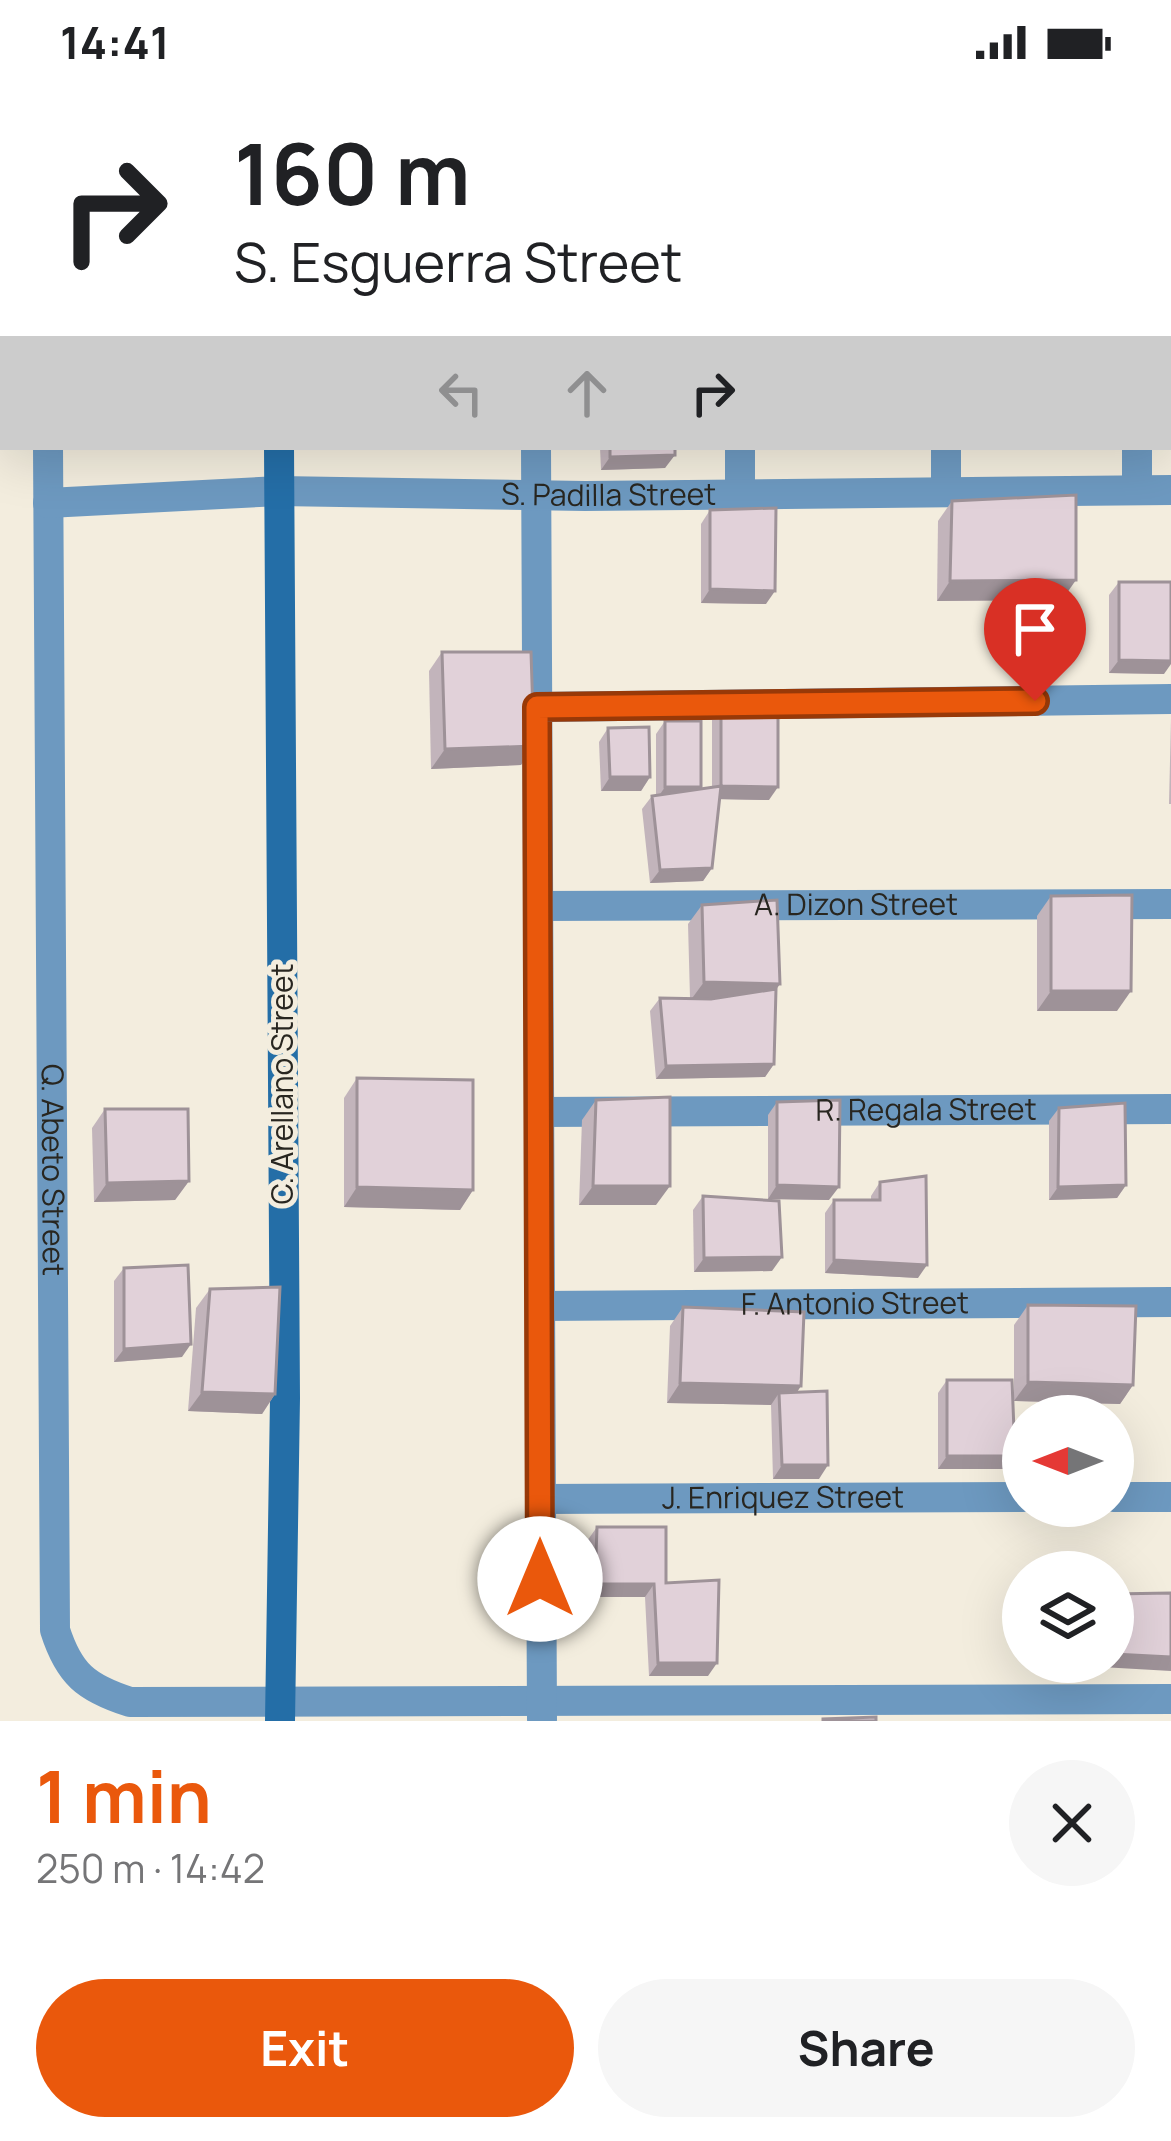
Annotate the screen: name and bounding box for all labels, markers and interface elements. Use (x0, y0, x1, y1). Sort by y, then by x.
text: 14:41 (60, 11, 170, 73)
text: 160 m (234, 115, 471, 230)
icon: right (36, 132, 192, 288)
text: S. Esguerra Street (234, 224, 682, 298)
icon: left (428, 360, 494, 426)
icon: ahead (554, 360, 620, 426)
icon: right (680, 360, 746, 426)
street label: S. Padilla Street (501, 473, 716, 515)
pin (984, 578, 1086, 701)
icon: arrive (1002, 596, 1068, 662)
street label: A. Dizon Street (754, 883, 958, 924)
street label: C. Arellano Street (261, 964, 302, 1204)
street label: Q. Abeto Street (33, 1064, 75, 1276)
street label: R. Regala Street (815, 1088, 1037, 1130)
street label: F. Antonio Street (741, 1281, 969, 1324)
north arrow (1002, 1395, 1134, 1527)
map controls (1002, 1395, 1134, 1683)
street label: J. Enriquez Street (662, 1475, 904, 1517)
position arrow (477, 1516, 603, 1642)
button: layers (1002, 1551, 1134, 1683)
text: 1 min (36, 1746, 212, 1845)
button: close (1009, 1760, 1135, 1886)
text: 250 m · 14:42 (36, 1841, 265, 1895)
button: Exit (36, 1979, 574, 2117)
button: Share (598, 1979, 1135, 2117)

